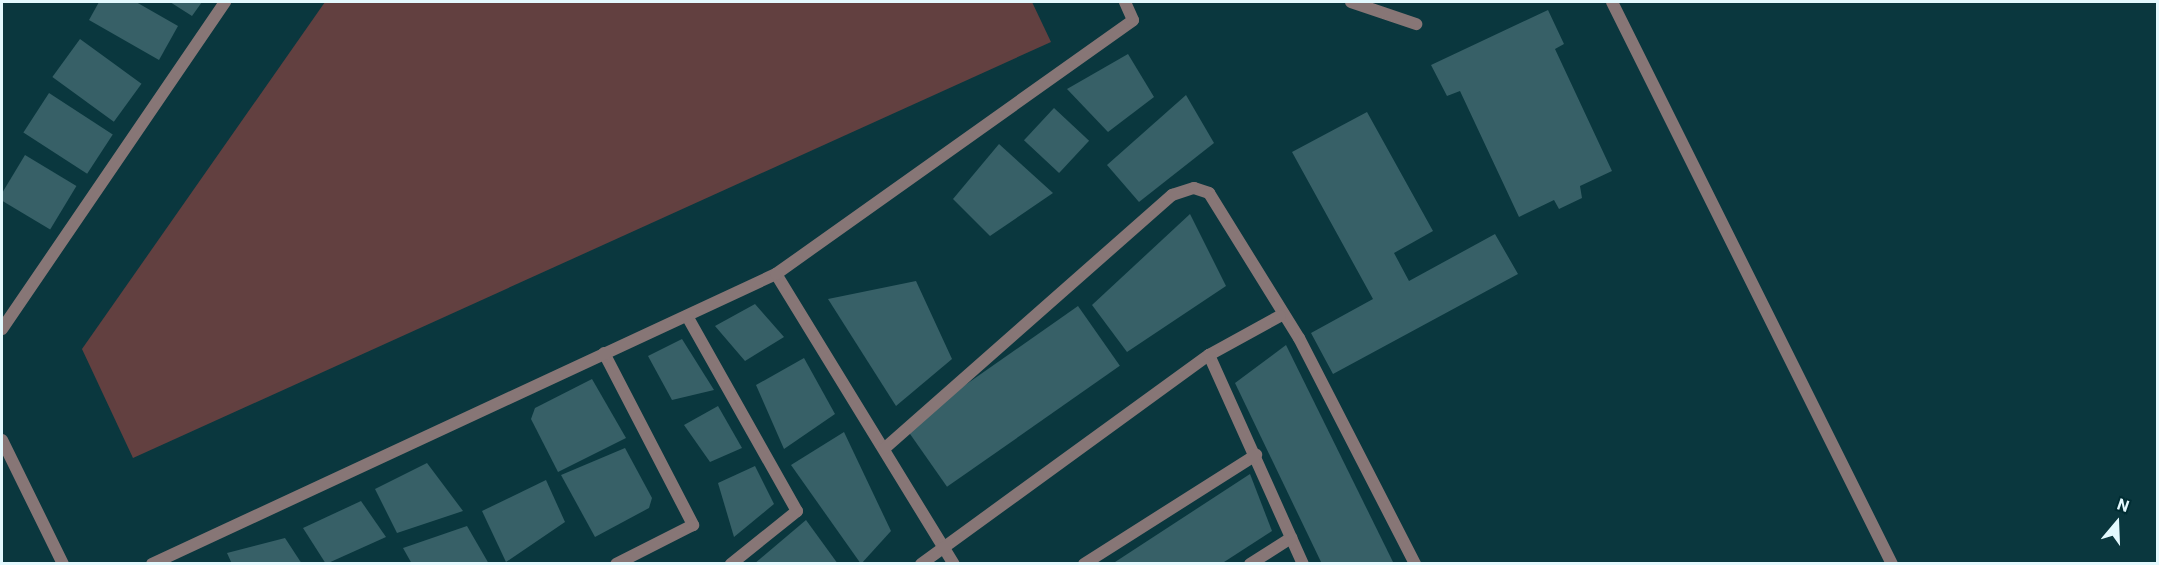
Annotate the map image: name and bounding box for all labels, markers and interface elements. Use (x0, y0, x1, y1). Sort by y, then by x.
north arrow (2087, 493, 2147, 553)
text: N (2115, 495, 2131, 516)

